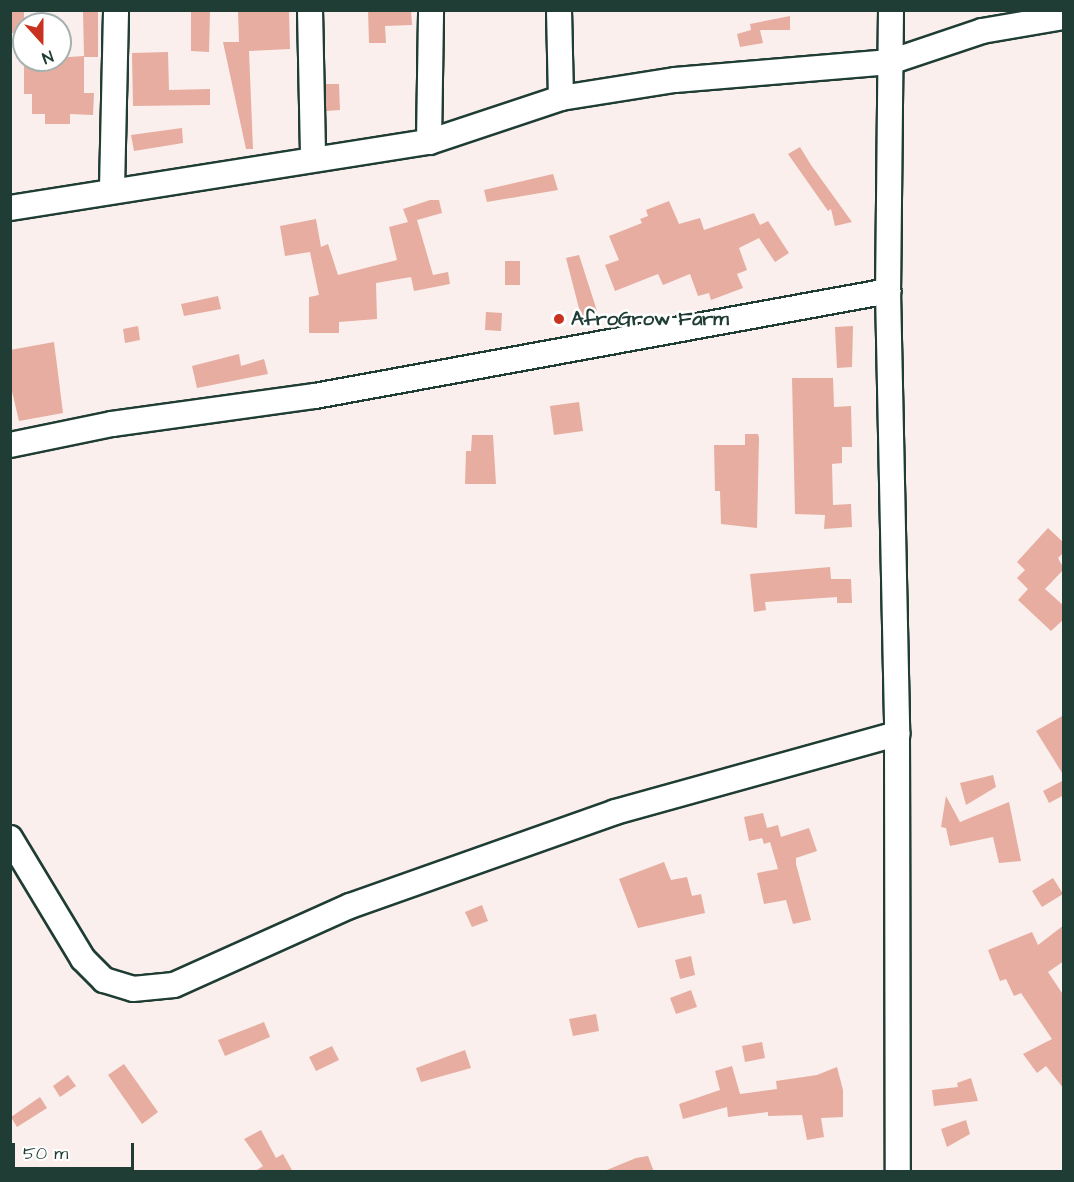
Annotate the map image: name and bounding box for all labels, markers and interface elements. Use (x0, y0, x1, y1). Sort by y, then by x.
north arrow (12, 12, 72, 72)
text: N (39, 45, 56, 69)
place label: AfroGrow Farm (571, 307, 729, 331)
marker: AfroGrow Farm (552, 312, 566, 326)
scale bar (15, 1131, 136, 1169)
text: 50 m (23, 1141, 68, 1166)

